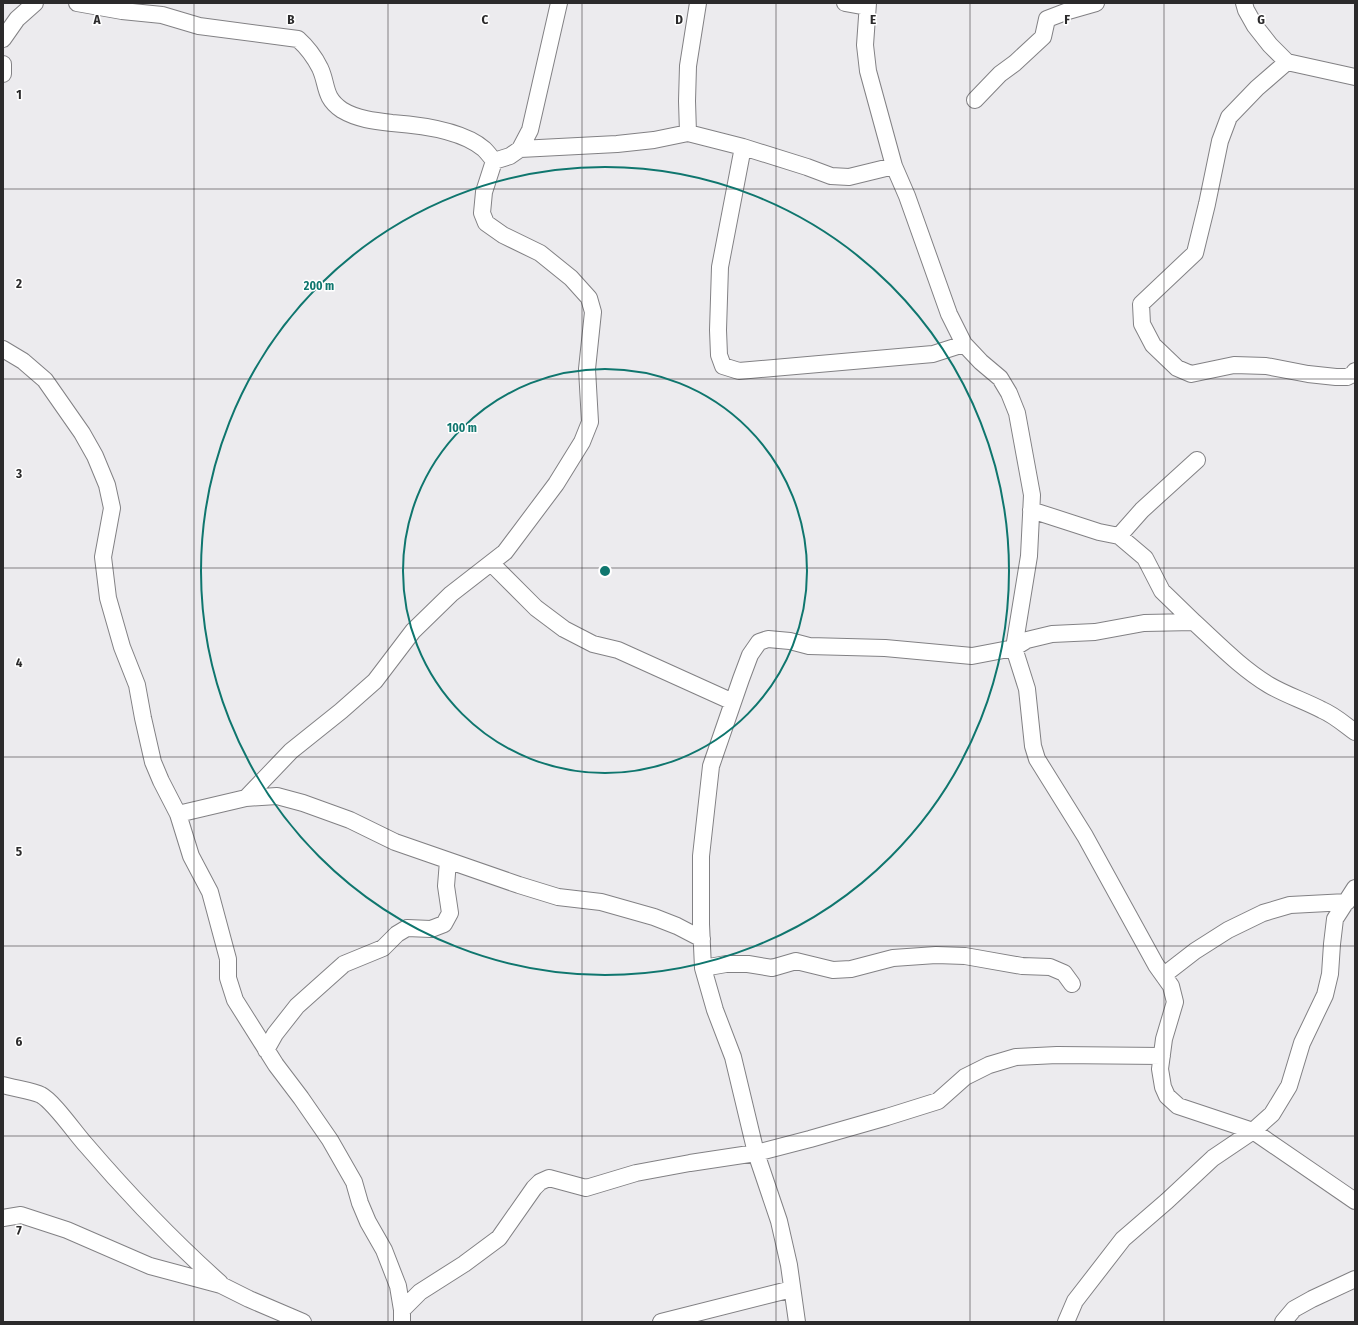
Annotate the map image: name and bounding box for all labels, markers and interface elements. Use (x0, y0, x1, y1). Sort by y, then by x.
text: A (92, 12, 101, 27)
text: B (287, 12, 295, 27)
text: C (482, 12, 489, 27)
text: D (675, 12, 683, 27)
text: E (870, 12, 876, 27)
text: F (1064, 12, 1070, 27)
text: G (1257, 12, 1265, 27)
text: 1 (16, 87, 22, 102)
text: 2 (15, 276, 22, 291)
text: 200 m (303, 279, 334, 293)
text: 100 m (447, 421, 477, 435)
text: 3 (15, 466, 22, 481)
centre of rings (598, 564, 612, 578)
text: 4 (16, 655, 23, 670)
text: 5 (16, 844, 22, 859)
text: 6 (16, 1034, 23, 1049)
text: 7 (16, 1223, 22, 1238)

